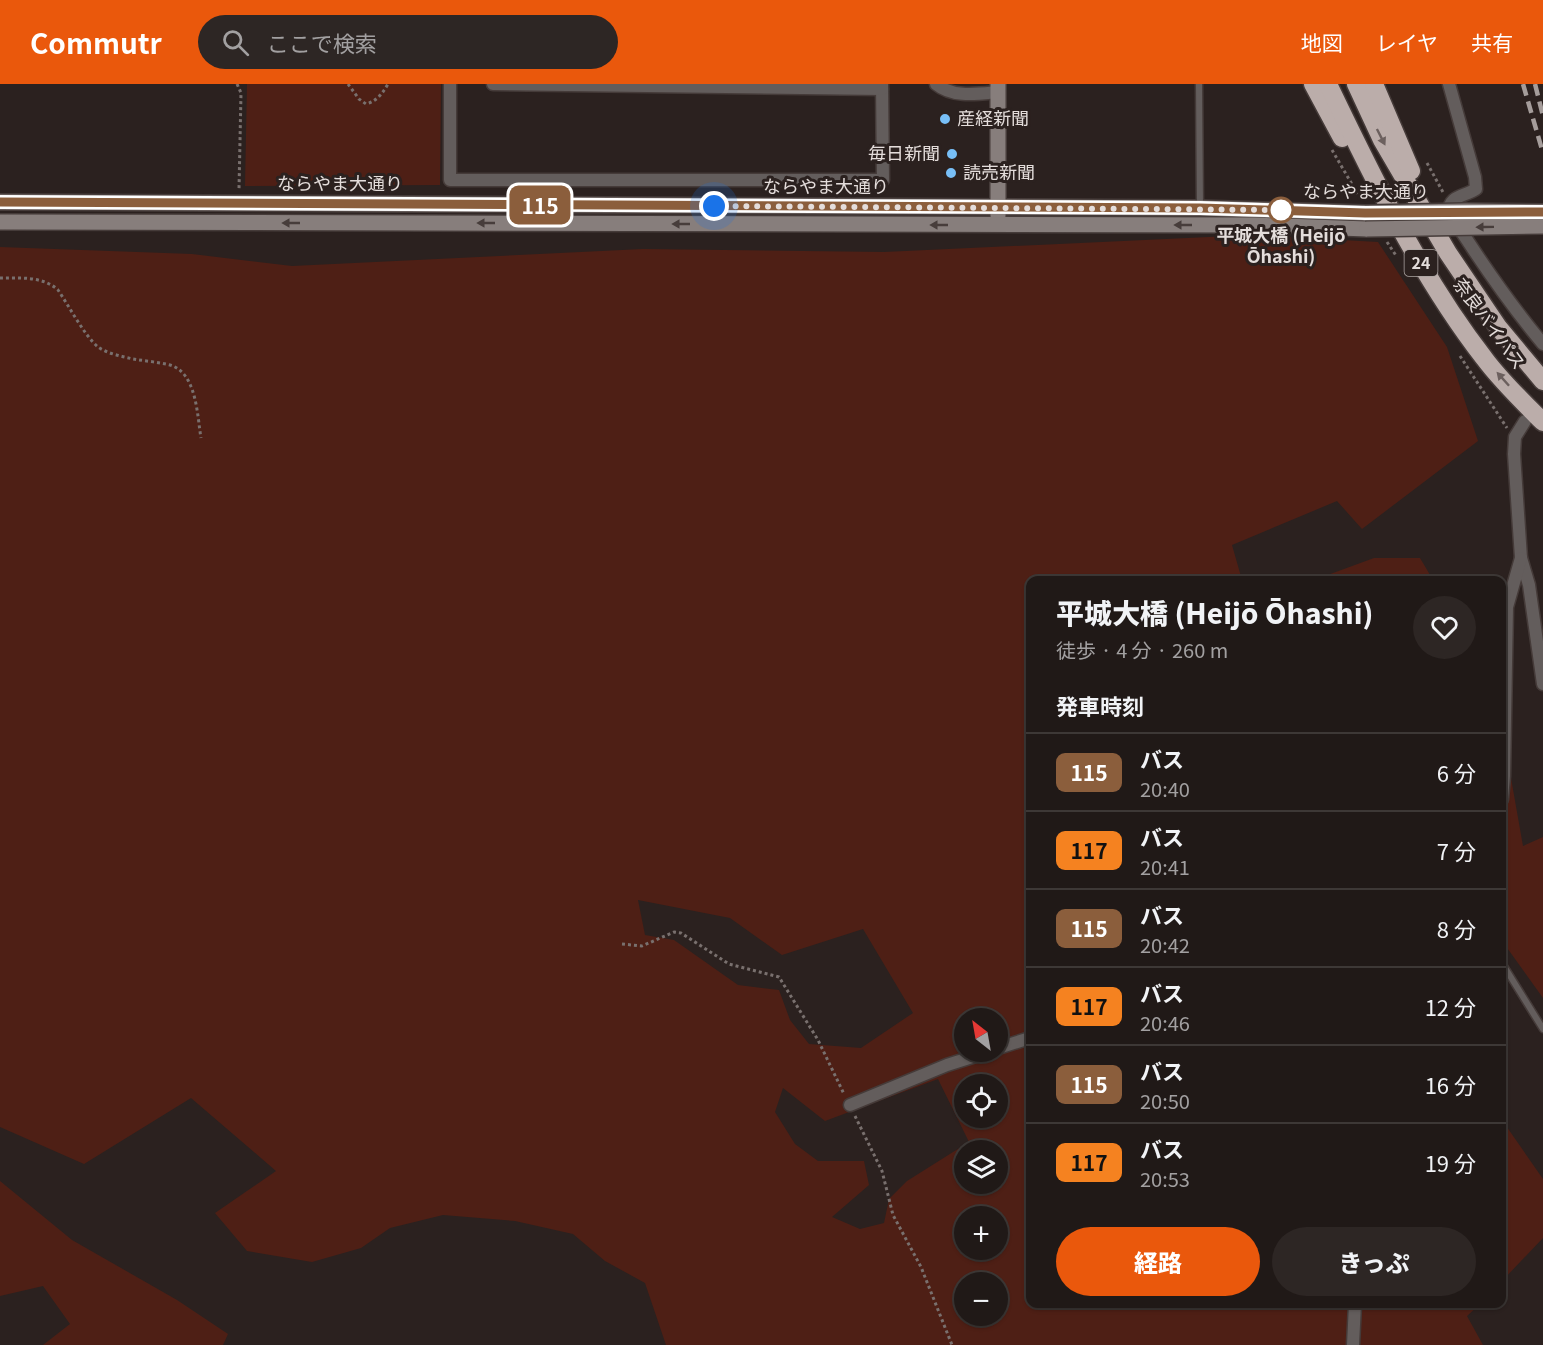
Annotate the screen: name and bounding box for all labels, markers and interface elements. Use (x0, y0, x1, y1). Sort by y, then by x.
search box (198, 15, 618, 69)
text: Commutr (30, 22, 162, 62)
icon: search (219, 26, 252, 59)
text: ここで検索 (267, 26, 377, 58)
text: 地図 (1301, 27, 1343, 57)
text: レイヤ (1376, 27, 1438, 57)
text: 共有 (1471, 27, 1513, 57)
place label: 産経新聞 (957, 104, 1029, 130)
marker: 産経新聞 (938, 112, 952, 126)
one-way arrow (1376, 128, 1386, 145)
place label: 毎日新聞 (868, 139, 940, 165)
marker: 毎日新聞 (945, 147, 959, 161)
place label: 読売新聞 (963, 158, 1035, 184)
marker: 読売新聞 (944, 166, 958, 180)
street label: ならやま大通り (277, 169, 403, 195)
street label: ならやま大通り (763, 172, 889, 198)
street label: ならやま大通り (1303, 177, 1429, 203)
line badge: 115 (506, 186, 574, 224)
text: 115 (521, 190, 559, 220)
your location (699, 191, 729, 221)
marker: 平城大橋 (Heijō Ōhashi) (1268, 197, 1294, 223)
one-way arrow (282, 218, 301, 228)
one-way arrow (477, 218, 496, 228)
one-way arrow (672, 219, 691, 229)
one-way arrow (930, 220, 949, 230)
one-way arrow (1173, 220, 1192, 230)
place label: 平城大橋 (Heijō Ōhashi) (1216, 221, 1346, 268)
one-way arrow (1475, 222, 1494, 232)
road number: 24 (1404, 250, 1438, 276)
street label: 奈良バイパス (1448, 272, 1533, 374)
one-way arrow (1496, 372, 1510, 387)
text: 平城大橋 (Heijō Ōhashi) (1056, 592, 1373, 632)
button: heart (1413, 596, 1476, 659)
text: 徒歩 · 4 分 · 260 m (1056, 635, 1228, 664)
text: 発車時刻 (1056, 689, 1144, 721)
text: バス (1140, 742, 1184, 774)
text: 6 分 (1437, 756, 1476, 788)
text: 115 (1070, 757, 1108, 787)
text: 20:40 (1140, 774, 1190, 803)
text: バス (1140, 820, 1184, 852)
text: 7 分 (1437, 834, 1476, 866)
text: 117 (1070, 835, 1108, 865)
text: 20:41 (1140, 852, 1190, 881)
text: バス (1140, 898, 1184, 930)
text: 8 分 (1437, 912, 1476, 944)
text: 115 (1070, 913, 1108, 943)
text: 20:42 (1140, 930, 1190, 959)
text: バス (1140, 976, 1184, 1008)
text: 12 分 (1425, 990, 1476, 1022)
text: 117 (1070, 991, 1108, 1021)
north arrow (954, 1008, 1008, 1062)
map controls (954, 1008, 1008, 1326)
text: 20:46 (1140, 1008, 1190, 1037)
text: バス (1140, 1054, 1184, 1086)
text: 16 分 (1425, 1068, 1476, 1100)
text: 115 (1070, 1069, 1108, 1099)
button: locate (954, 1074, 1008, 1128)
text: 20:50 (1140, 1086, 1190, 1115)
text: バス (1140, 1132, 1184, 1164)
button: layers (954, 1140, 1008, 1194)
text: 19 分 (1425, 1146, 1476, 1178)
text: 117 (1070, 1147, 1108, 1177)
text: 20:53 (1140, 1164, 1190, 1193)
button: + (954, 1206, 1008, 1260)
button: 経路 (1056, 1227, 1260, 1296)
button: きっぷ (1272, 1227, 1476, 1296)
button: − (954, 1272, 1008, 1326)

